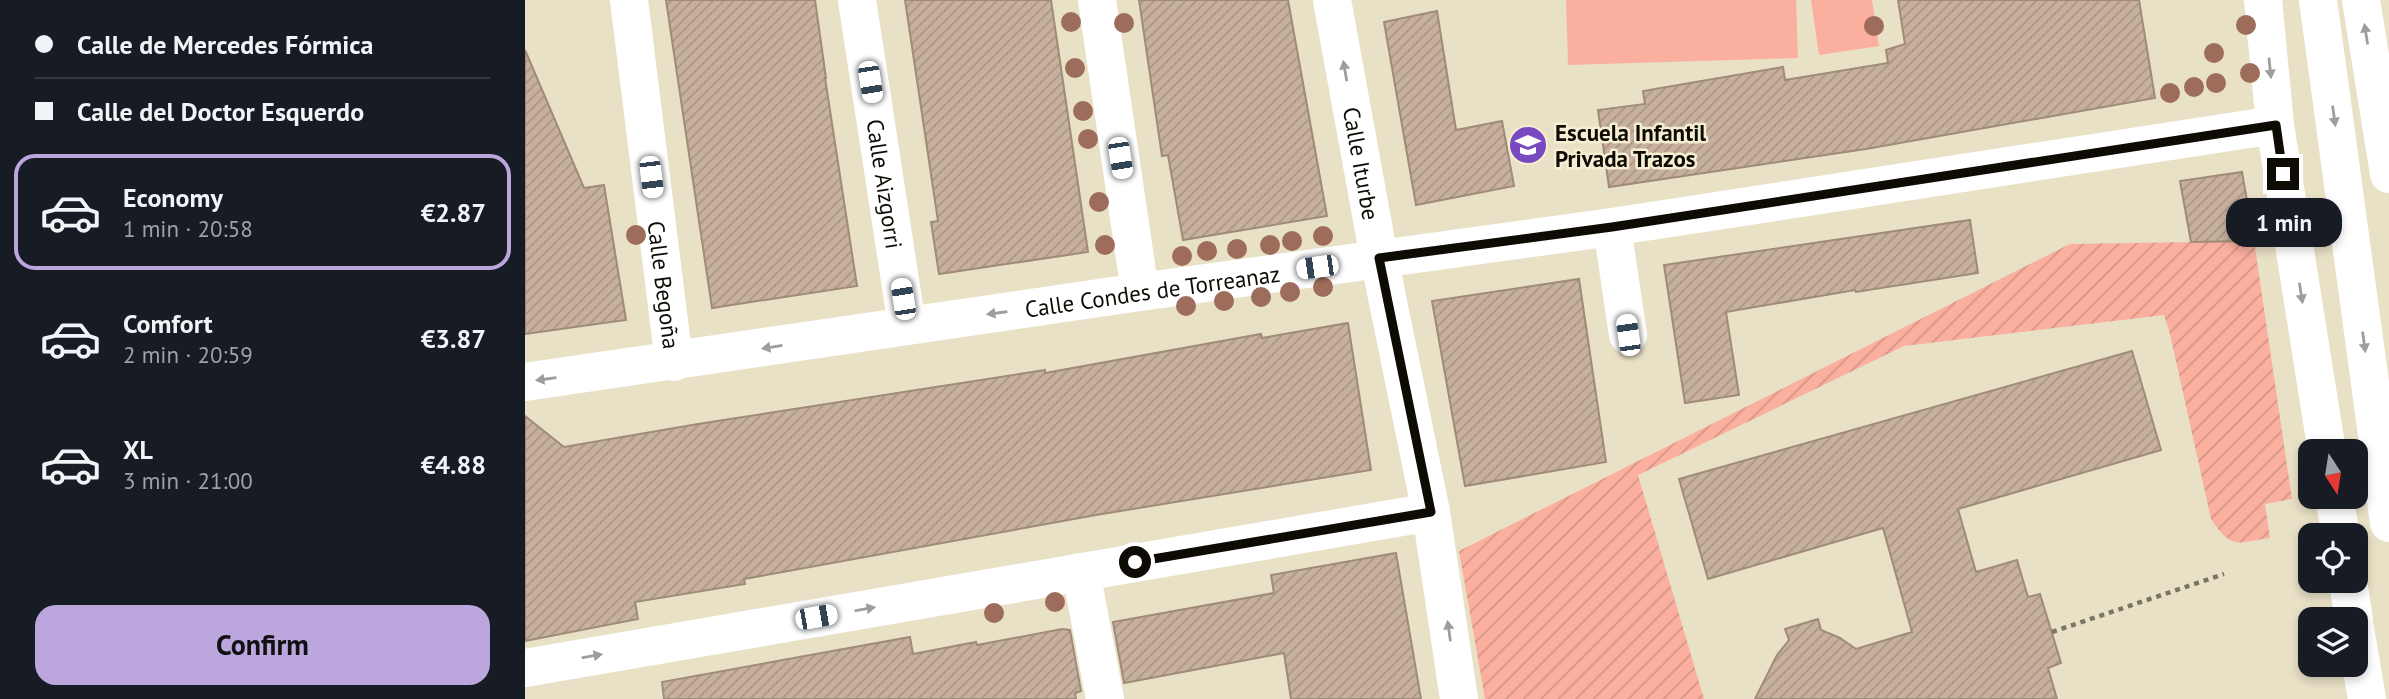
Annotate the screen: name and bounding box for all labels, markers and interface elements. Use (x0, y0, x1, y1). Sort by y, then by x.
one-way arrow (2360, 23, 2371, 45)
text: Calle de Mercedes Fórmica (77, 28, 373, 61)
one-way arrow (2265, 57, 2276, 79)
one-way arrow (1340, 59, 1351, 81)
car (857, 60, 884, 104)
text: Calle del Doctor Esquerdo (77, 95, 364, 128)
street label: Calle Iturbe (1337, 104, 1386, 222)
one-way arrow (2328, 105, 2339, 127)
street label: Calle Aizgorri (861, 117, 909, 251)
place label: Escuela Infantil Privada Trazos (1555, 118, 1706, 173)
school or university icon: Escuela Infantil Privada Trazos (1507, 124, 1549, 166)
car (1107, 136, 1134, 180)
car (639, 155, 664, 199)
route end (2267, 158, 2299, 190)
icon: car (39, 181, 102, 244)
text: Economy (123, 181, 223, 214)
text: €2.87 (421, 196, 486, 229)
callout: 1 min (2225, 198, 2341, 248)
text: 1 min (2256, 208, 2312, 237)
text: 1 min · 20:58 (123, 214, 253, 243)
street label: Calle Begoña (642, 219, 687, 351)
car (1295, 254, 1340, 280)
street label: Calle Condes de Torreanaz (1023, 258, 1282, 323)
car (890, 277, 917, 321)
one-way arrow (2296, 282, 2307, 304)
icon: car (39, 307, 102, 370)
text: Comfort (123, 307, 213, 340)
one-way arrow (986, 308, 1008, 319)
car (1615, 313, 1642, 357)
text: €3.87 (421, 322, 486, 355)
one-way arrow (2358, 331, 2369, 353)
text: 2 min · 20:59 (123, 340, 253, 369)
one-way arrow (761, 342, 783, 353)
one-way arrow (535, 373, 557, 384)
icon: car (39, 433, 102, 496)
text: XL (123, 433, 153, 466)
north arrow (2298, 439, 2368, 509)
map controls (2298, 439, 2368, 677)
text: €4.88 (421, 448, 486, 481)
text: 3 min · 21:00 (123, 466, 253, 495)
button: locate (2298, 523, 2368, 593)
route start (1119, 546, 1151, 578)
car (794, 603, 839, 631)
one-way arrow (854, 603, 876, 614)
button: Confirm (35, 605, 490, 685)
button: layers (2298, 607, 2368, 677)
one-way arrow (1443, 620, 1454, 642)
one-way arrow (581, 650, 603, 661)

